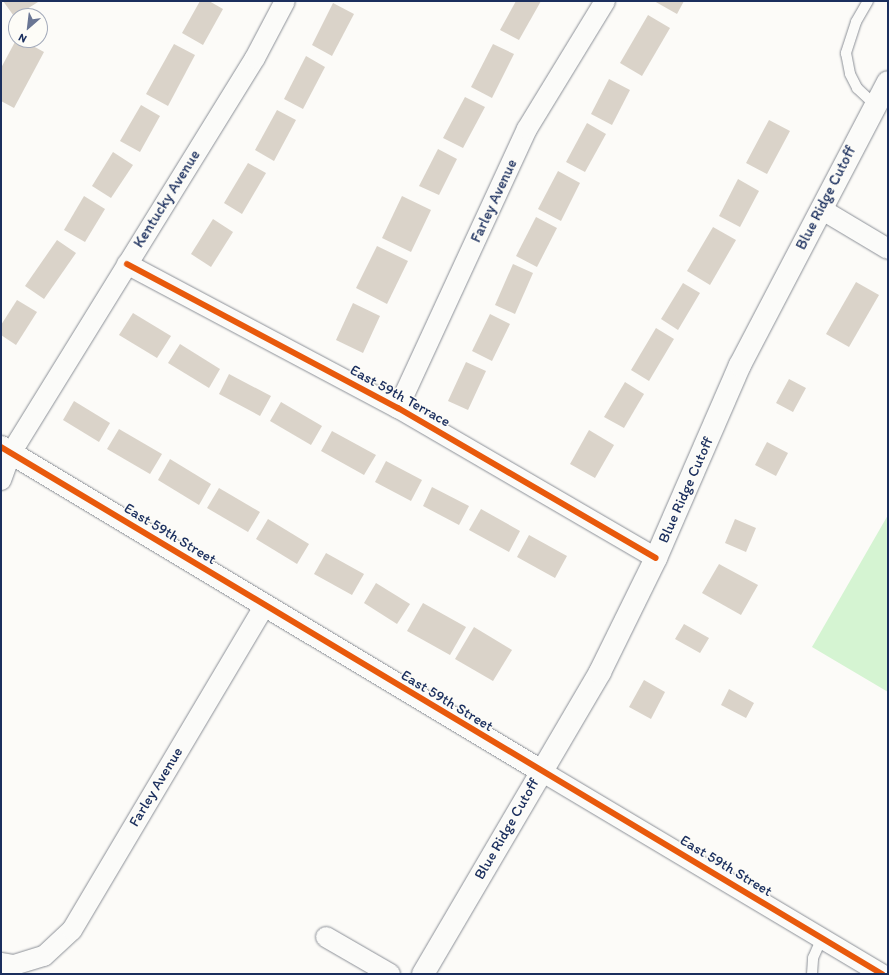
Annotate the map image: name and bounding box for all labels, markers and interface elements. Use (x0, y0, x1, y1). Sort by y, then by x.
north arrow (8, 8, 48, 48)
text: N (16, 31, 29, 46)
street label: Blue Ridge Cutoff (792, 143, 860, 253)
street label: Kentucky Avenue (130, 147, 204, 251)
street label: Farley Avenue (467, 157, 521, 245)
street label: East 59th Terrace (347, 361, 453, 431)
street label: Blue Ridge Cutoff (655, 434, 717, 546)
street label: East 59th Street (121, 500, 219, 568)
street label: East 59th Street (398, 667, 496, 735)
street label: Farley Avenue (125, 744, 187, 830)
street label: Blue Ridge Cutoff (471, 775, 543, 883)
street label: East 59th Street (677, 832, 775, 900)

